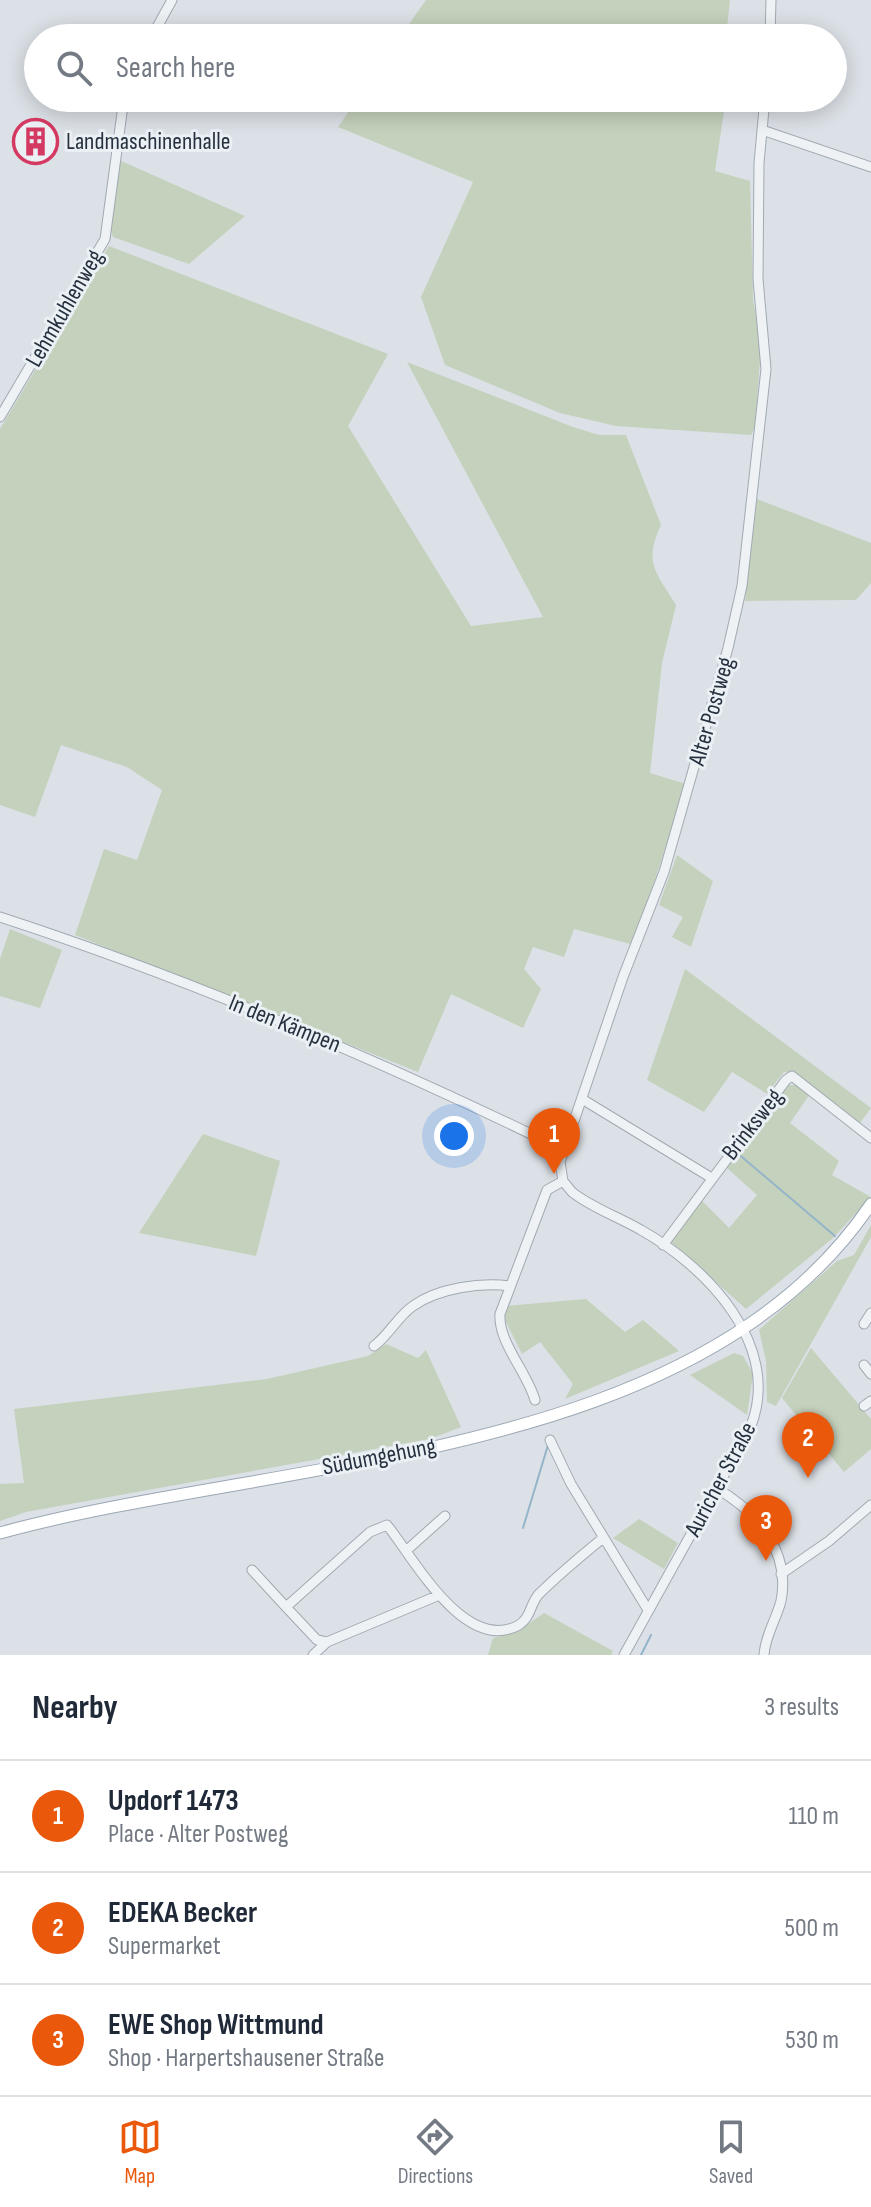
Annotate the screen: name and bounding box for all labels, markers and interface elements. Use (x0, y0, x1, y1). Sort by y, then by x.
search box (24, 24, 847, 112)
icon: search (52, 46, 96, 90)
text: Search here (116, 50, 235, 86)
building icon: Landmaschinenhalle (11, 117, 59, 165)
place label: Landmaschinenhalle (66, 127, 230, 156)
street label: Lehmkuhlenweg (19, 245, 110, 372)
street label: Alter Postweg (682, 654, 741, 770)
street label: In den Kämpen (225, 988, 345, 1059)
street label: Brinksweg (716, 1083, 789, 1166)
pin: 1 (528, 1108, 580, 1174)
your location (434, 1116, 474, 1156)
pin: 2 (782, 1412, 834, 1478)
street label: Auricher Straße (678, 1417, 763, 1542)
street label: Südumgehung (320, 1431, 438, 1482)
pin: 3 (740, 1495, 792, 1561)
text: Nearby (32, 1687, 118, 1728)
text: 3 results (764, 1692, 839, 1723)
text: Updorf 1473 (108, 1783, 239, 1819)
text: 1 (53, 1801, 63, 1832)
text: 110 m (788, 1801, 839, 1832)
text: Place · Alter Postweg (108, 1819, 288, 1850)
text: EDEKA Becker (108, 1895, 257, 1931)
text: 2 (52, 1913, 64, 1944)
text: 500 m (785, 1913, 839, 1944)
text: Supermarket (108, 1931, 221, 1962)
text: EWE Shop Wittmund (108, 2007, 324, 2043)
text: 3 (52, 2025, 64, 2056)
text: 530 m (785, 2025, 839, 2056)
text: Shop · Harpertshausener Straße (108, 2043, 384, 2074)
tab: Map (118, 2115, 162, 2190)
tab: Directions (398, 2115, 473, 2190)
tab: Saved (709, 2115, 753, 2190)

